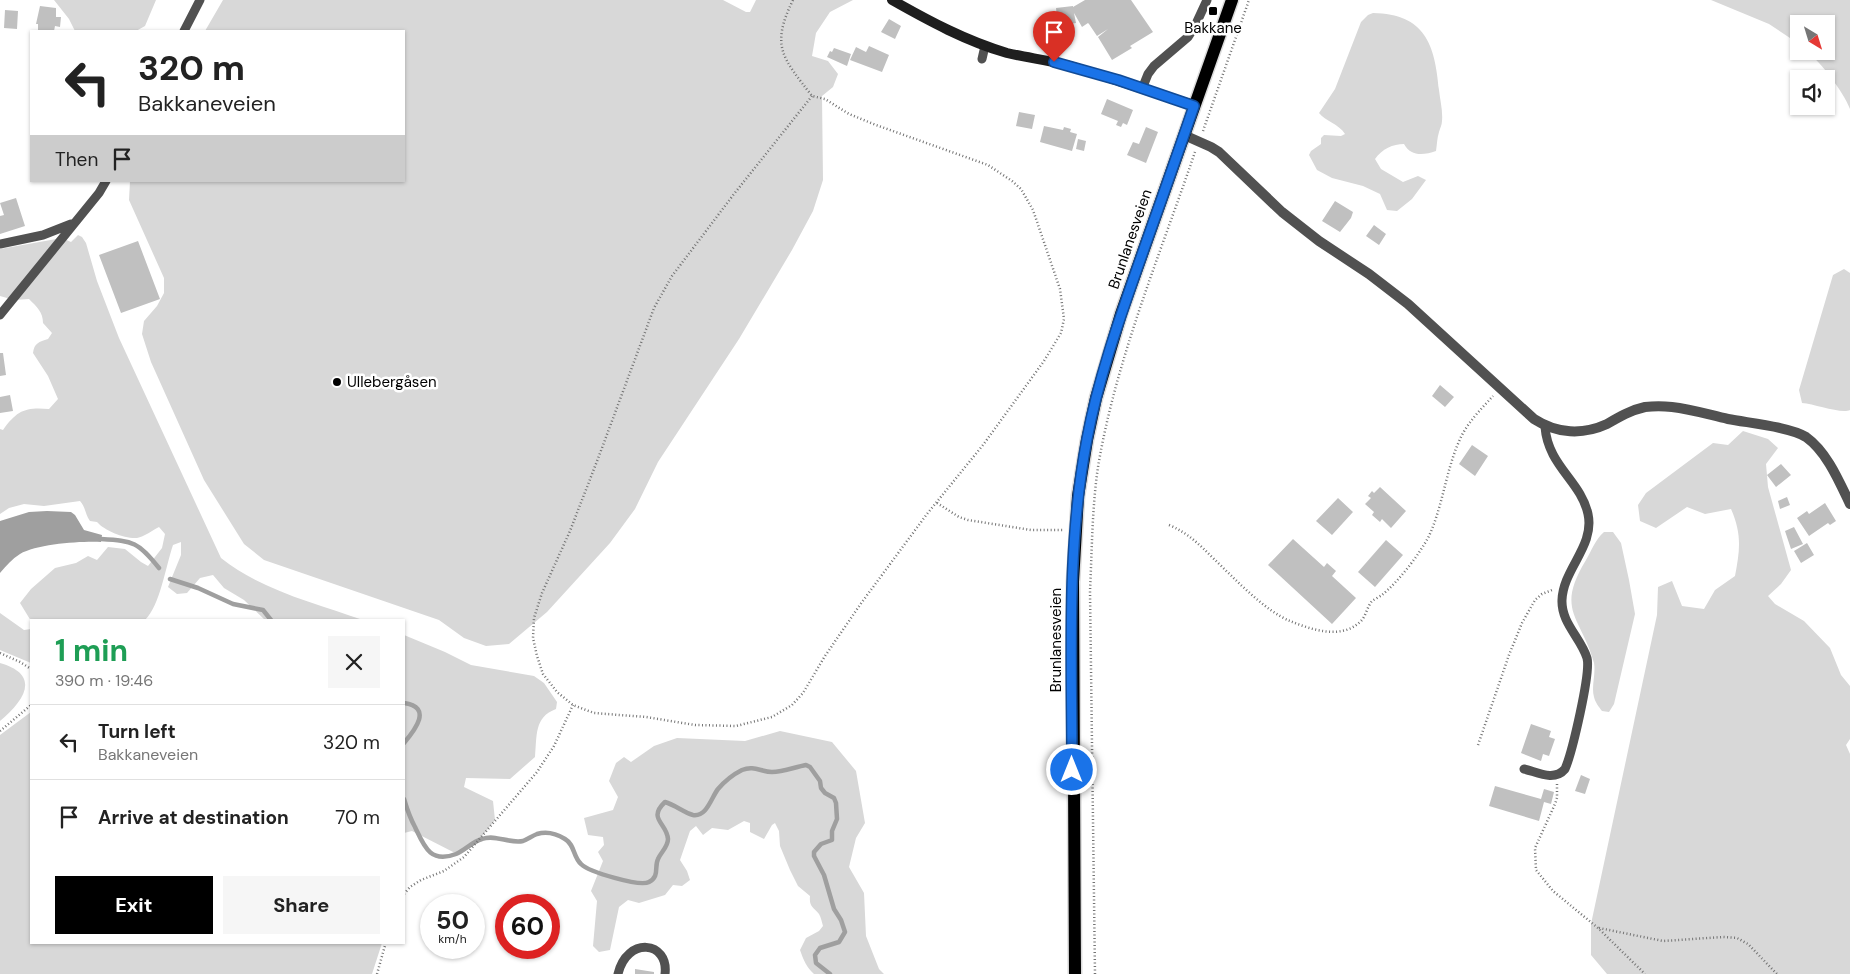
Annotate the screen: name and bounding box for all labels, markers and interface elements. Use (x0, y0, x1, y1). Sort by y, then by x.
marker: Bakkane (1207, 5, 1219, 17)
pin (1033, 11, 1075, 62)
north arrow (1790, 15, 1835, 60)
map controls (1790, 15, 1835, 115)
icon: arrive (1040, 18, 1068, 46)
place label: Bakkane (1184, 18, 1242, 38)
text: 320 m (138, 45, 245, 91)
icon: left (55, 50, 120, 115)
button: sound (1790, 70, 1835, 115)
text: Bakkaneveien (138, 89, 276, 118)
icon: arrive (108, 145, 136, 173)
text: Then (55, 147, 98, 172)
street label: Brunlanesveien (1104, 186, 1156, 292)
place label: Ullebergåsen (347, 372, 437, 392)
marker: Ullebergåsen (331, 376, 343, 388)
street label: Brunlanesveien (1046, 588, 1066, 692)
text: 1 min (55, 631, 128, 670)
button: close (328, 636, 380, 688)
text: 390 m · 19:46 (55, 670, 153, 691)
text: Turn left (98, 719, 176, 744)
icon: left (55, 728, 83, 756)
text: 320 m (323, 730, 380, 755)
position arrow (1045, 743, 1097, 795)
text: Bakkaneveien (98, 744, 198, 765)
icon: arrive (55, 803, 83, 831)
text: Arrive at destination (98, 805, 289, 830)
text: 70 m (335, 805, 380, 830)
button: Exit (55, 876, 213, 934)
button: Share (223, 876, 380, 934)
speed limit sign: 60 (495, 894, 560, 959)
text: 50 (436, 904, 469, 937)
text: km/h (438, 931, 467, 947)

